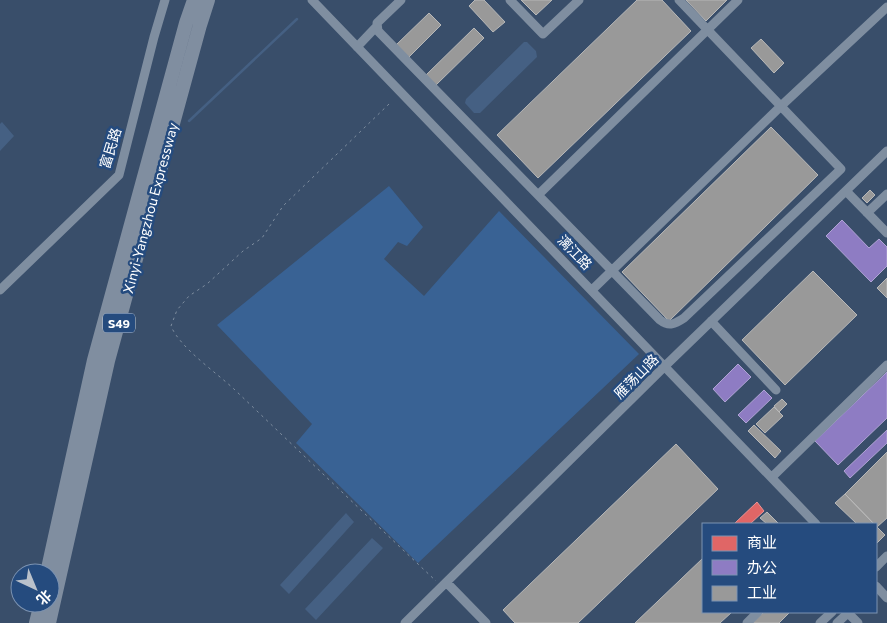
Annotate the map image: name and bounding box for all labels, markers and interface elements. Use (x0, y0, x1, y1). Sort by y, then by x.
street label: Xinyi-Yangzhou Expressway (119, 121, 181, 295)
street label: 富民路 (96, 125, 124, 171)
street label: 漓江路 (554, 231, 596, 273)
road number: S49 (103, 314, 135, 332)
street label: 雁荡山路 (610, 350, 662, 402)
legend (702, 523, 877, 613)
text: 商业 (747, 533, 777, 551)
text: 办公 (747, 558, 777, 576)
north arrow (10, 563, 60, 613)
text: 工业 (747, 583, 777, 601)
text: 北 (33, 587, 55, 609)

